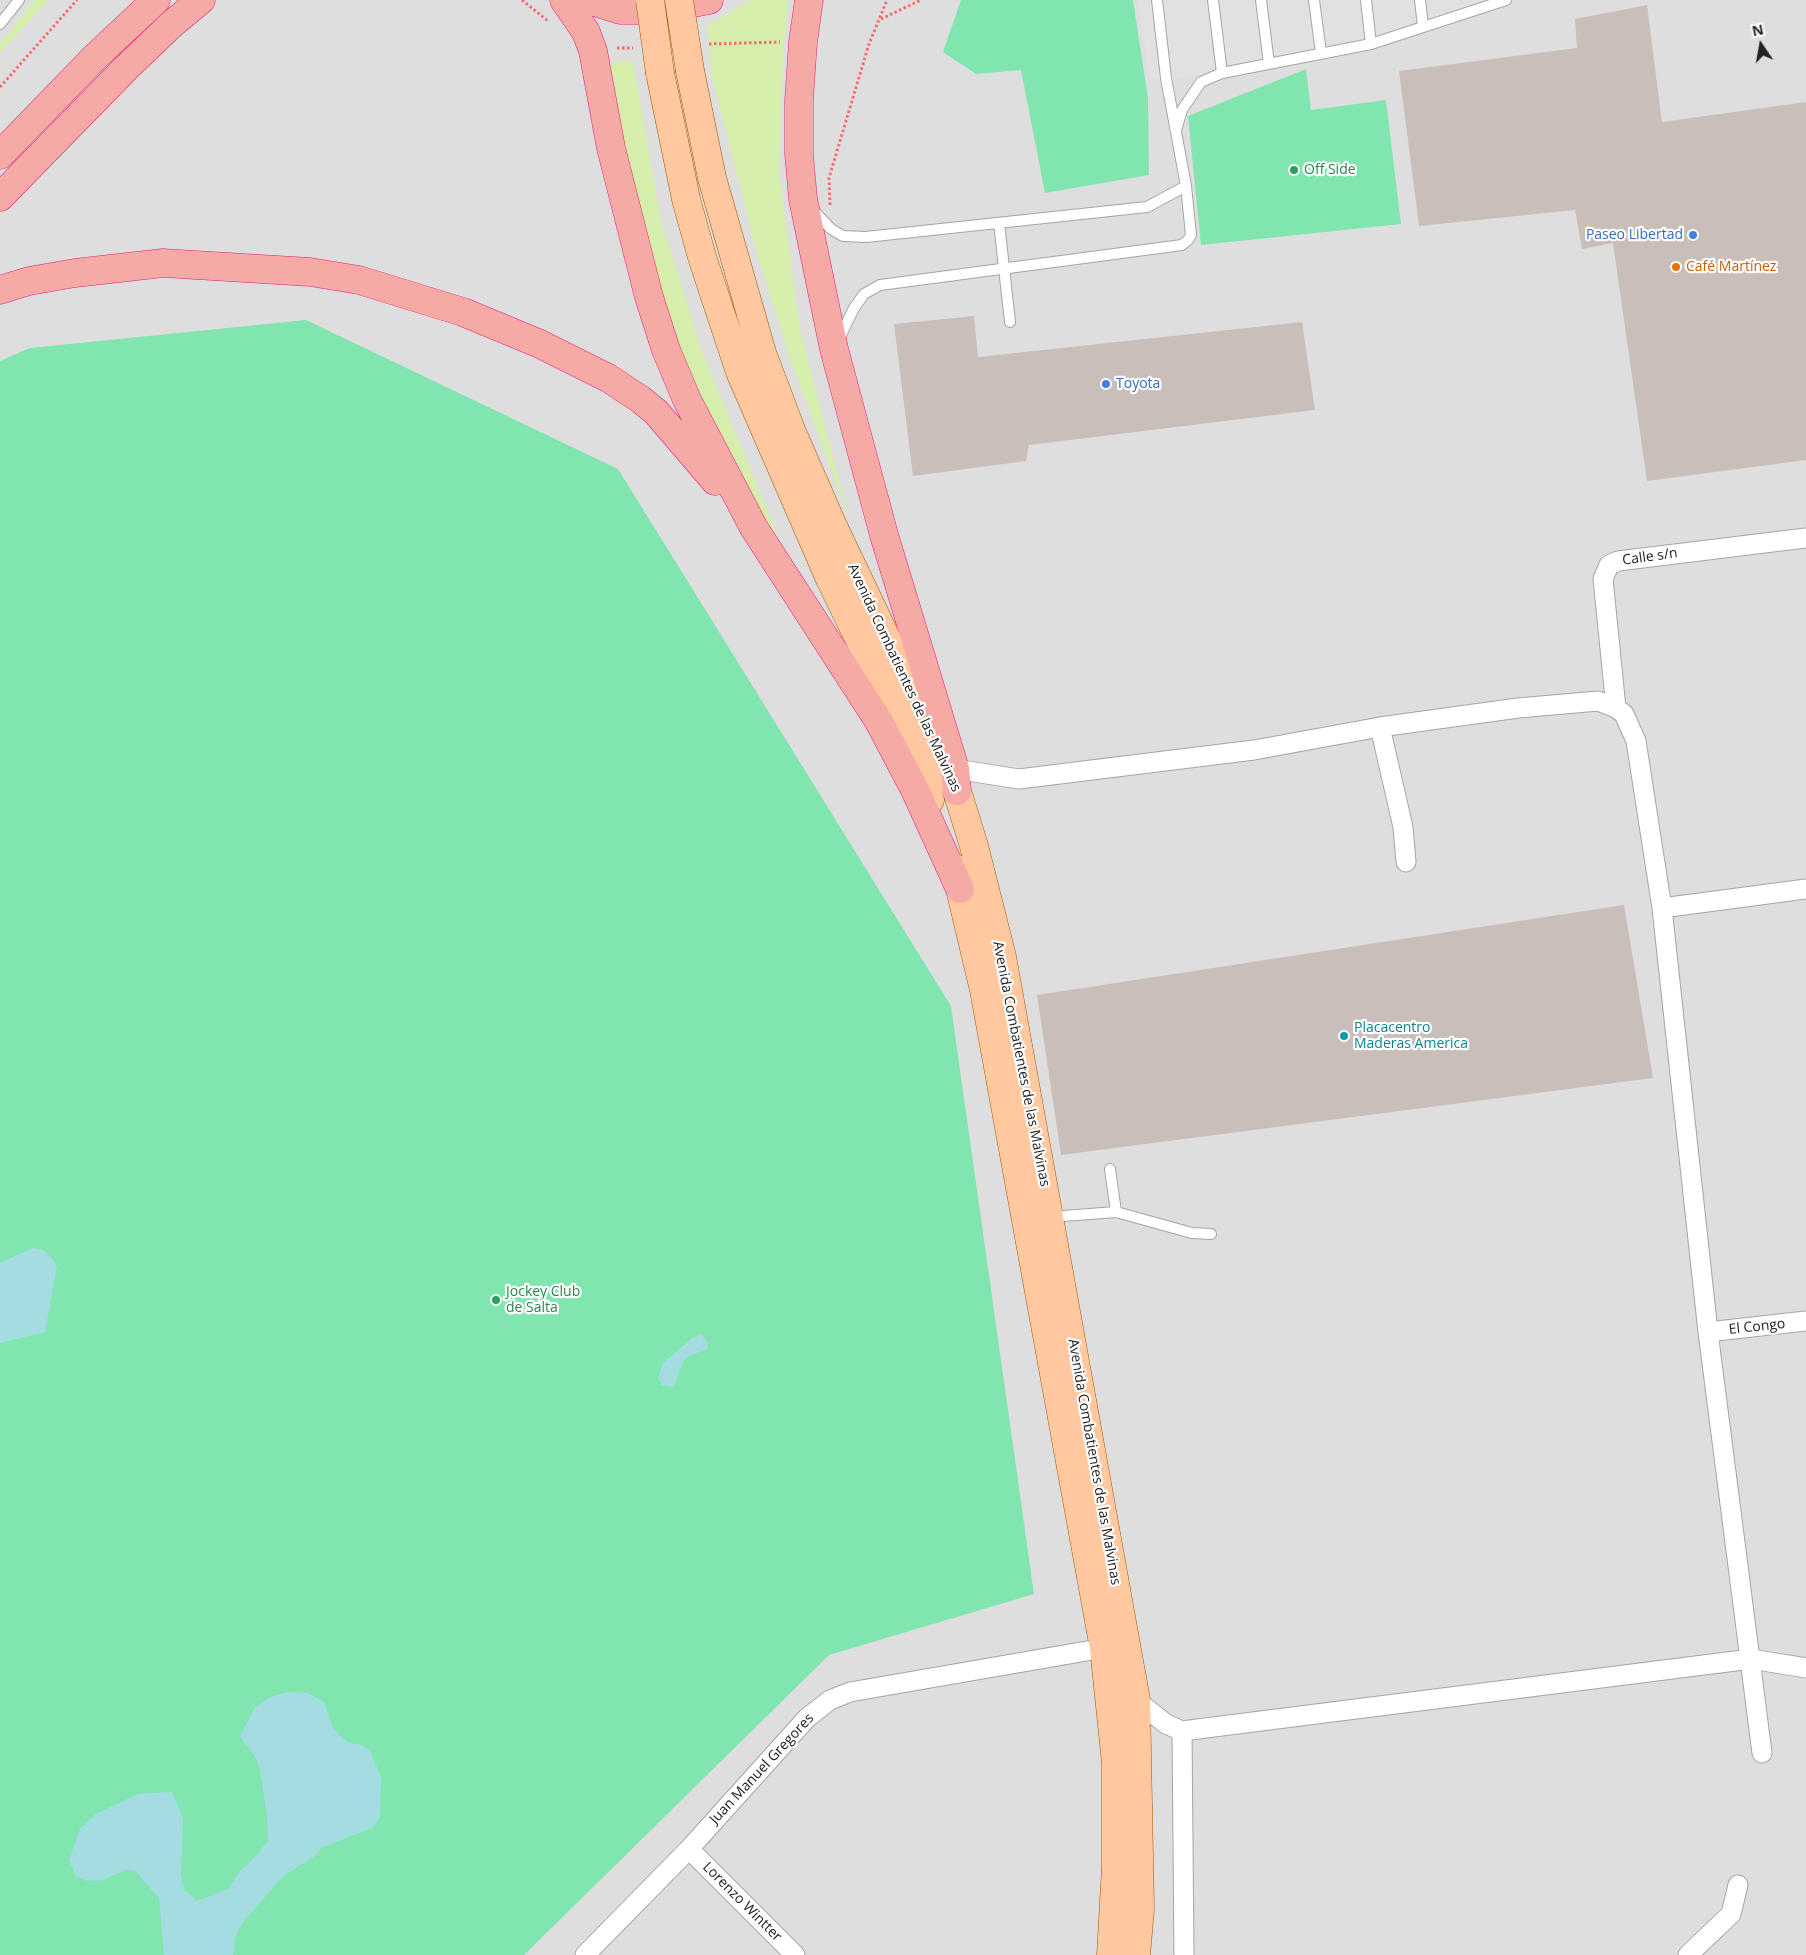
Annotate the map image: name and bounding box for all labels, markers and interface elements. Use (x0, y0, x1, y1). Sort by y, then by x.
text: N (1750, 19, 1765, 40)
north arrow (1736, 20, 1786, 70)
place label: Off Side (1304, 162, 1356, 178)
marker: Off Side (1288, 164, 1300, 176)
place label: Paseo Libertad (1586, 227, 1683, 243)
marker: Paseo Libertad (1687, 229, 1699, 241)
place label: Café Martínez (1686, 259, 1776, 275)
marker: Café Martínez (1670, 261, 1682, 273)
place label: Toyota (1116, 376, 1160, 392)
marker: Toyota (1100, 378, 1112, 390)
street label: Calle s/n (1621, 545, 1679, 569)
street label: Avenida Combatientes de las Malvinas (844, 561, 964, 795)
street label: Avenida Combatientes de las Malvinas (989, 940, 1053, 1188)
place label: Placacentro Maderas America (1354, 1020, 1468, 1052)
marker: Placacentro Maderas America (1338, 1030, 1350, 1042)
place label: Jockey Club de Salta (506, 1284, 580, 1316)
marker: Jockey Club de Salta (490, 1294, 502, 1306)
street label: El Congo (1728, 1316, 1786, 1338)
street label: Avenida Combatientes de las Malvinas (1064, 1338, 1124, 1586)
street label: Juan Manuel Gregores (706, 1710, 818, 1828)
street label: Lorenzo Wintter (699, 1859, 785, 1945)

